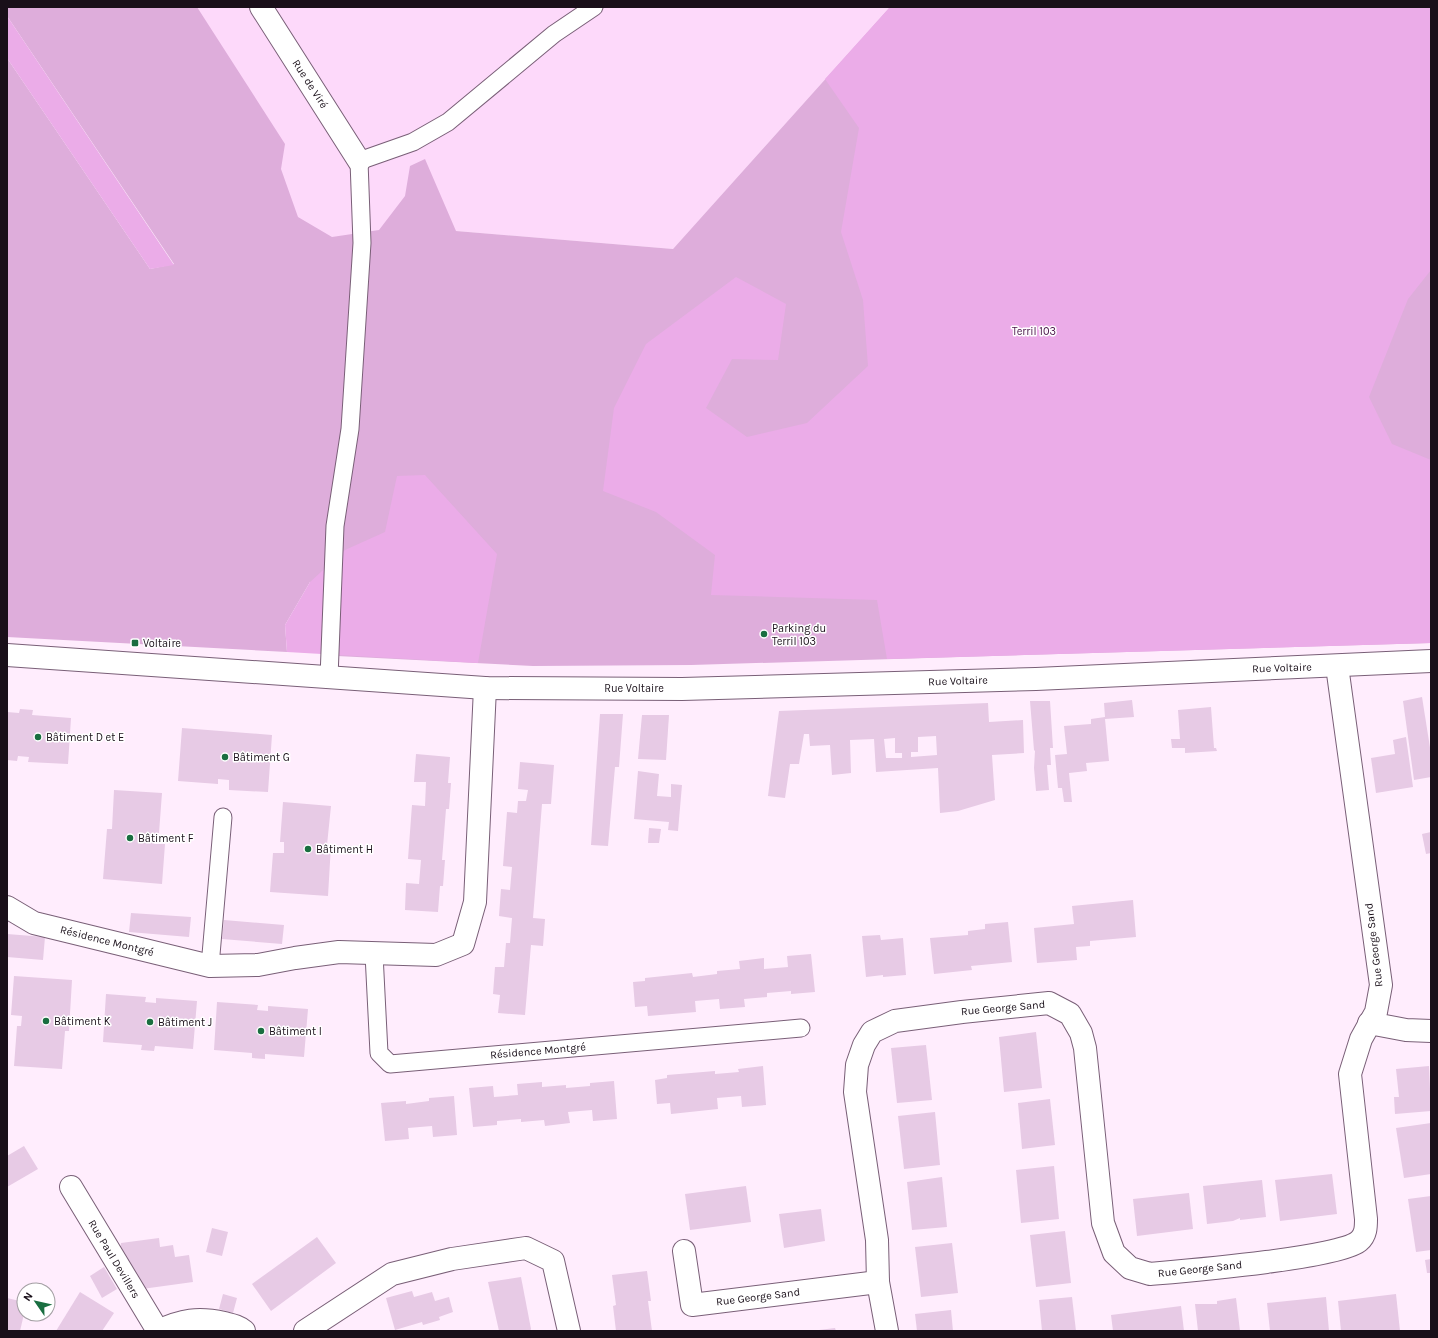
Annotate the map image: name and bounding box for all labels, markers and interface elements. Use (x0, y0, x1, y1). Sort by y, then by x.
street label: Rue de Viré (289, 57, 331, 111)
park label: Terril 103 (1012, 325, 1056, 338)
place label: Parking du Terril 103 (772, 622, 826, 648)
marker: Parking du Terril 103 (759, 629, 769, 639)
place label: Voltaire (143, 637, 181, 650)
marker: Voltaire (130, 638, 140, 648)
street label: Rue Voltaire (1252, 660, 1312, 676)
street label: Rue Voltaire (928, 673, 988, 689)
street label: Rue Voltaire (604, 682, 664, 695)
place label: Bâtiment D et E (46, 731, 124, 744)
marker: Bâtiment D et E (33, 732, 43, 742)
place label: Bâtiment G (233, 751, 290, 764)
marker: Bâtiment G (220, 752, 230, 762)
place label: Bâtiment F (138, 832, 194, 845)
marker: Bâtiment F (125, 833, 135, 843)
place label: Bâtiment H (316, 843, 373, 856)
marker: Bâtiment H (303, 844, 313, 854)
street label: Rue George Sand (1362, 902, 1386, 988)
street label: Résidence Montgré (59, 923, 156, 959)
street label: Rue George Sand (960, 998, 1046, 1018)
place label: Bâtiment K (54, 1015, 111, 1028)
marker: Bâtiment K (41, 1016, 51, 1026)
place label: Bâtiment J (158, 1016, 212, 1029)
marker: Bâtiment J (145, 1017, 155, 1027)
place label: Bâtiment I (269, 1025, 322, 1038)
marker: Bâtiment I (256, 1026, 266, 1036)
street label: Résidence Montgré (490, 1040, 587, 1062)
street label: Rue Paul Devillers (85, 1217, 143, 1301)
street label: Rue George Sand (1157, 1258, 1243, 1280)
north arrow (16, 1282, 56, 1322)
street label: Rue George Sand (715, 1285, 801, 1309)
text: N (21, 1290, 36, 1304)

